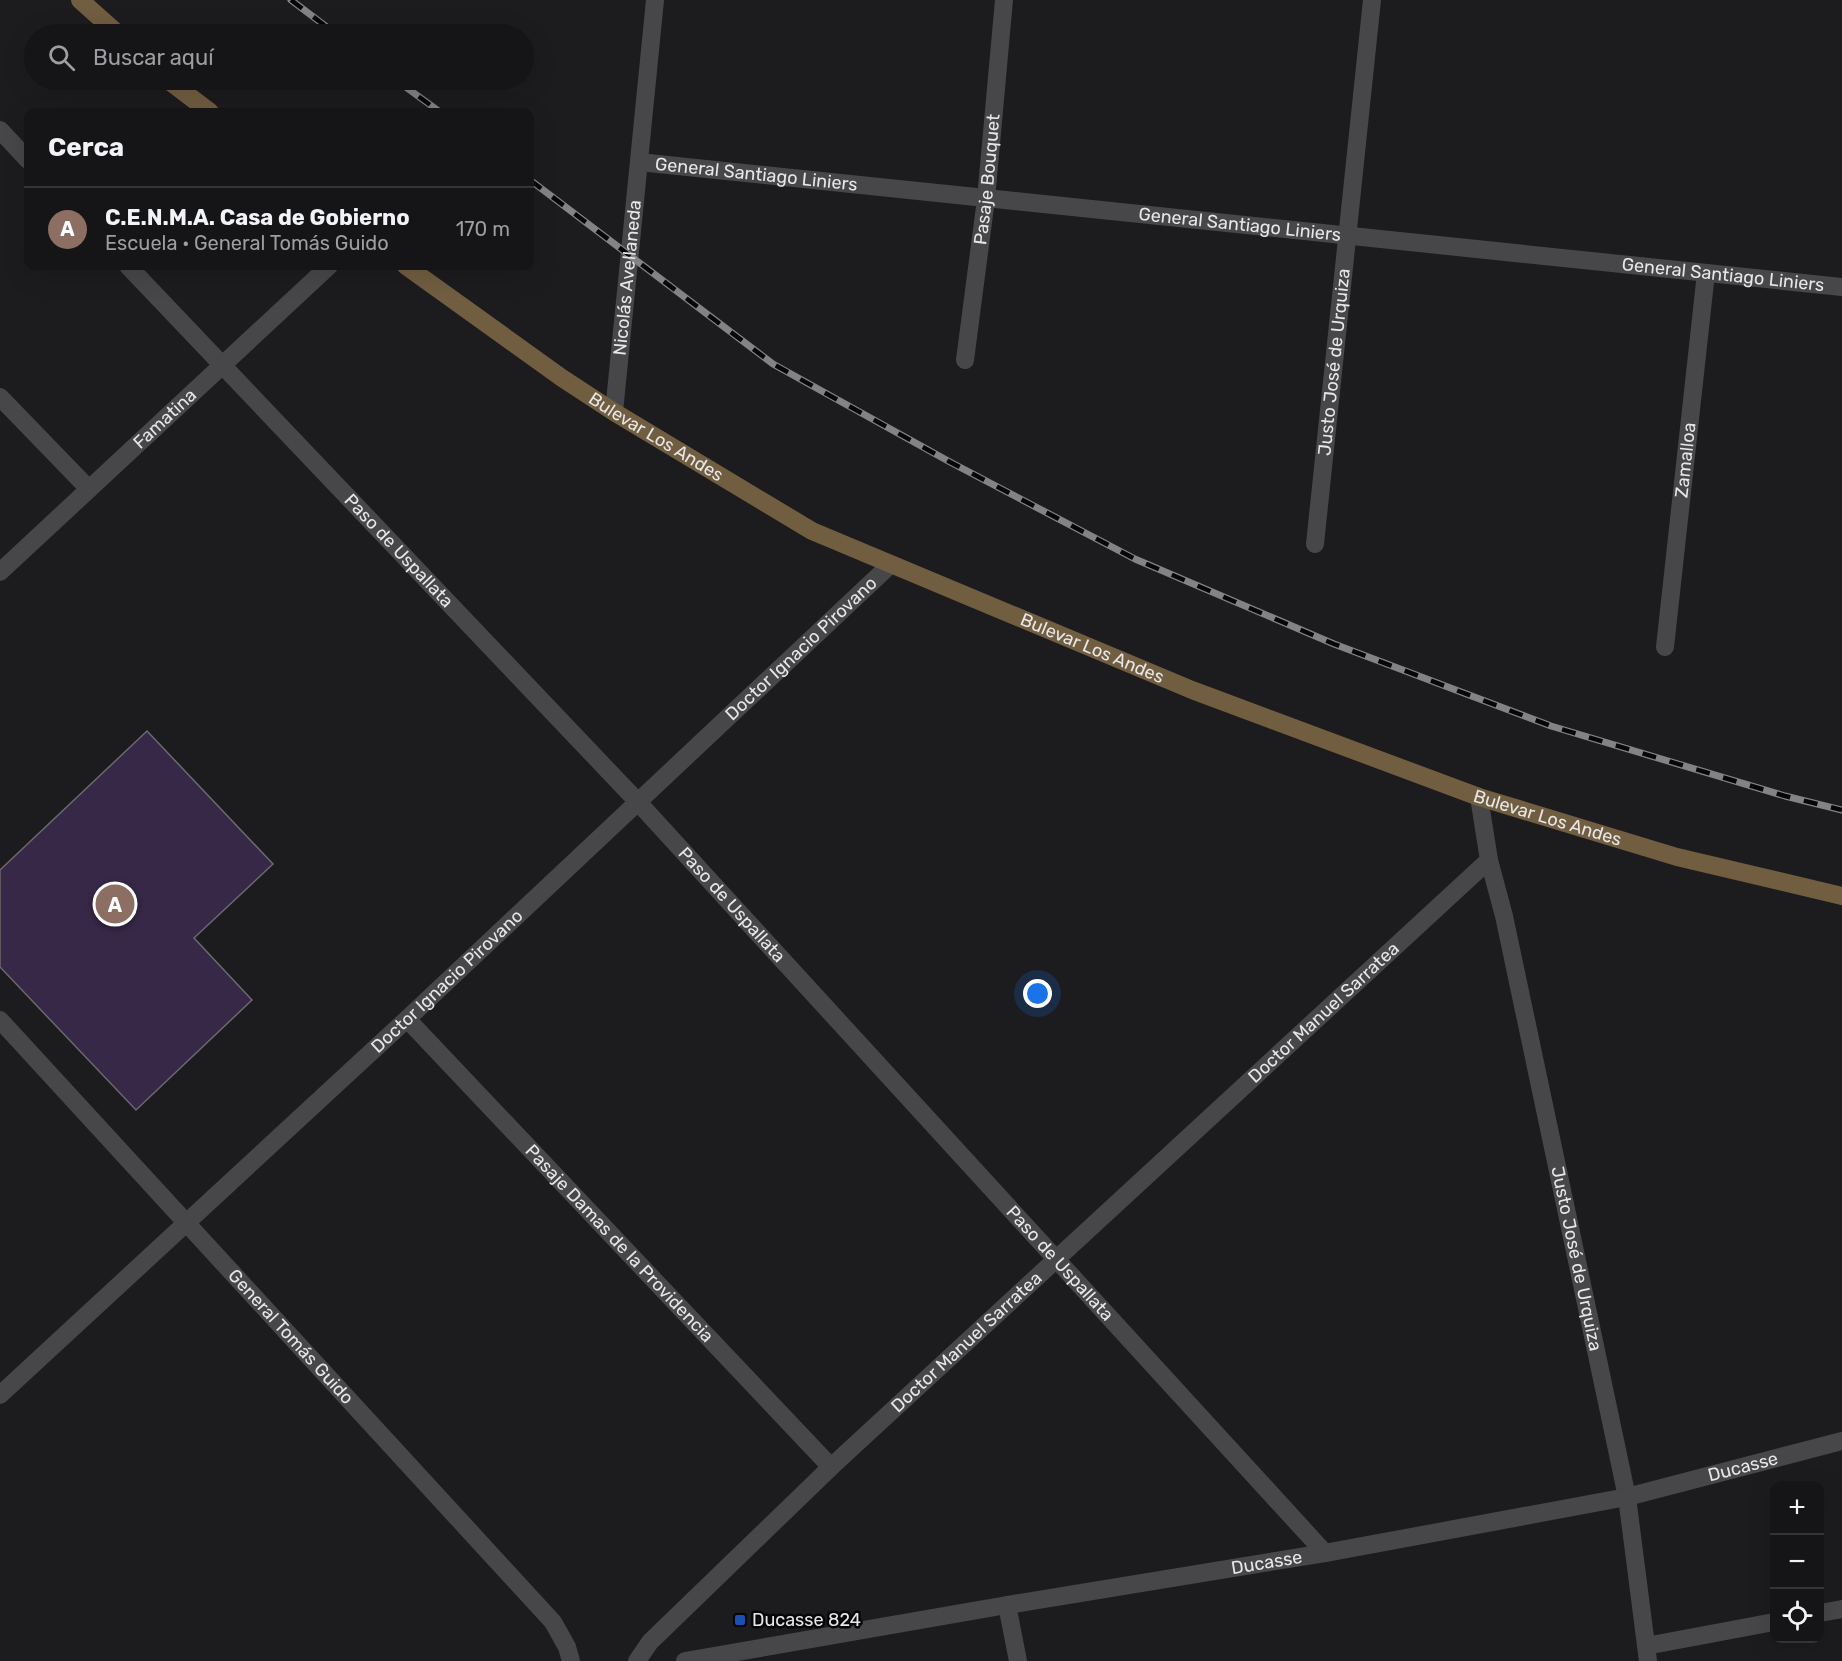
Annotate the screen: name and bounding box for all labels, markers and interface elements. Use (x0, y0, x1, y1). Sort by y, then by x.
search box (24, 24, 534, 90)
icon: search (45, 41, 78, 74)
text: Buscar aquí (93, 44, 214, 71)
street label: Pasaje Bouquet (969, 113, 1005, 246)
text: Cerca (48, 132, 124, 163)
street label: General Santiago Liniers (654, 153, 859, 196)
street label: Nicolás Avellaneda (609, 199, 646, 356)
street label: General Santiago Liniers (1137, 203, 1342, 246)
text: C.E.N.M.A. Casa de Gobierno (105, 204, 410, 231)
text: A (60, 217, 75, 241)
text: 170 m (456, 217, 510, 241)
text: Escuela · General Tomás Guido (105, 231, 389, 255)
street label: General Santiago Liniers (1621, 253, 1826, 296)
street label: Justo José de Urquiza (1313, 267, 1355, 457)
street label: Famatina (129, 384, 201, 453)
street label: Bulevar Los Andes (584, 387, 727, 486)
street label: Zamalloa (1670, 421, 1701, 499)
street label: Paso de Uspallata (340, 489, 458, 612)
street label: Doctor Ignacio Pirovano (721, 572, 882, 725)
street label: Bulevar Los Andes (1017, 608, 1167, 688)
street label: Bulevar Los Andes (1471, 785, 1624, 851)
street label: Paso de Uspallata (674, 842, 790, 967)
pin: A (96, 882, 134, 926)
street label: Doctor Ignacio Pirovano (366, 905, 527, 1058)
street label: Doctor Manuel Sarratea (1244, 938, 1404, 1088)
your location (1023, 979, 1052, 1008)
street label: Pasaje Damas de la Providencia (521, 1140, 718, 1347)
street label: Justo José de Urquiza (1546, 1164, 1607, 1353)
street label: Paso de Uspallata (1002, 1201, 1118, 1325)
street label: General Tomás Guido (223, 1265, 358, 1409)
street label: Doctor Manuel Sarratea (886, 1267, 1046, 1417)
street label: Ducasse (1706, 1447, 1780, 1486)
map controls (1770, 1481, 1824, 1643)
button: + (1770, 1481, 1824, 1535)
button: − (1770, 1535, 1824, 1589)
street label: Ducasse (1230, 1546, 1304, 1579)
button: locate (1770, 1589, 1824, 1643)
place label: Ducasse 824 (752, 1609, 861, 1631)
marker: Ducasse 824 (733, 1613, 747, 1627)

